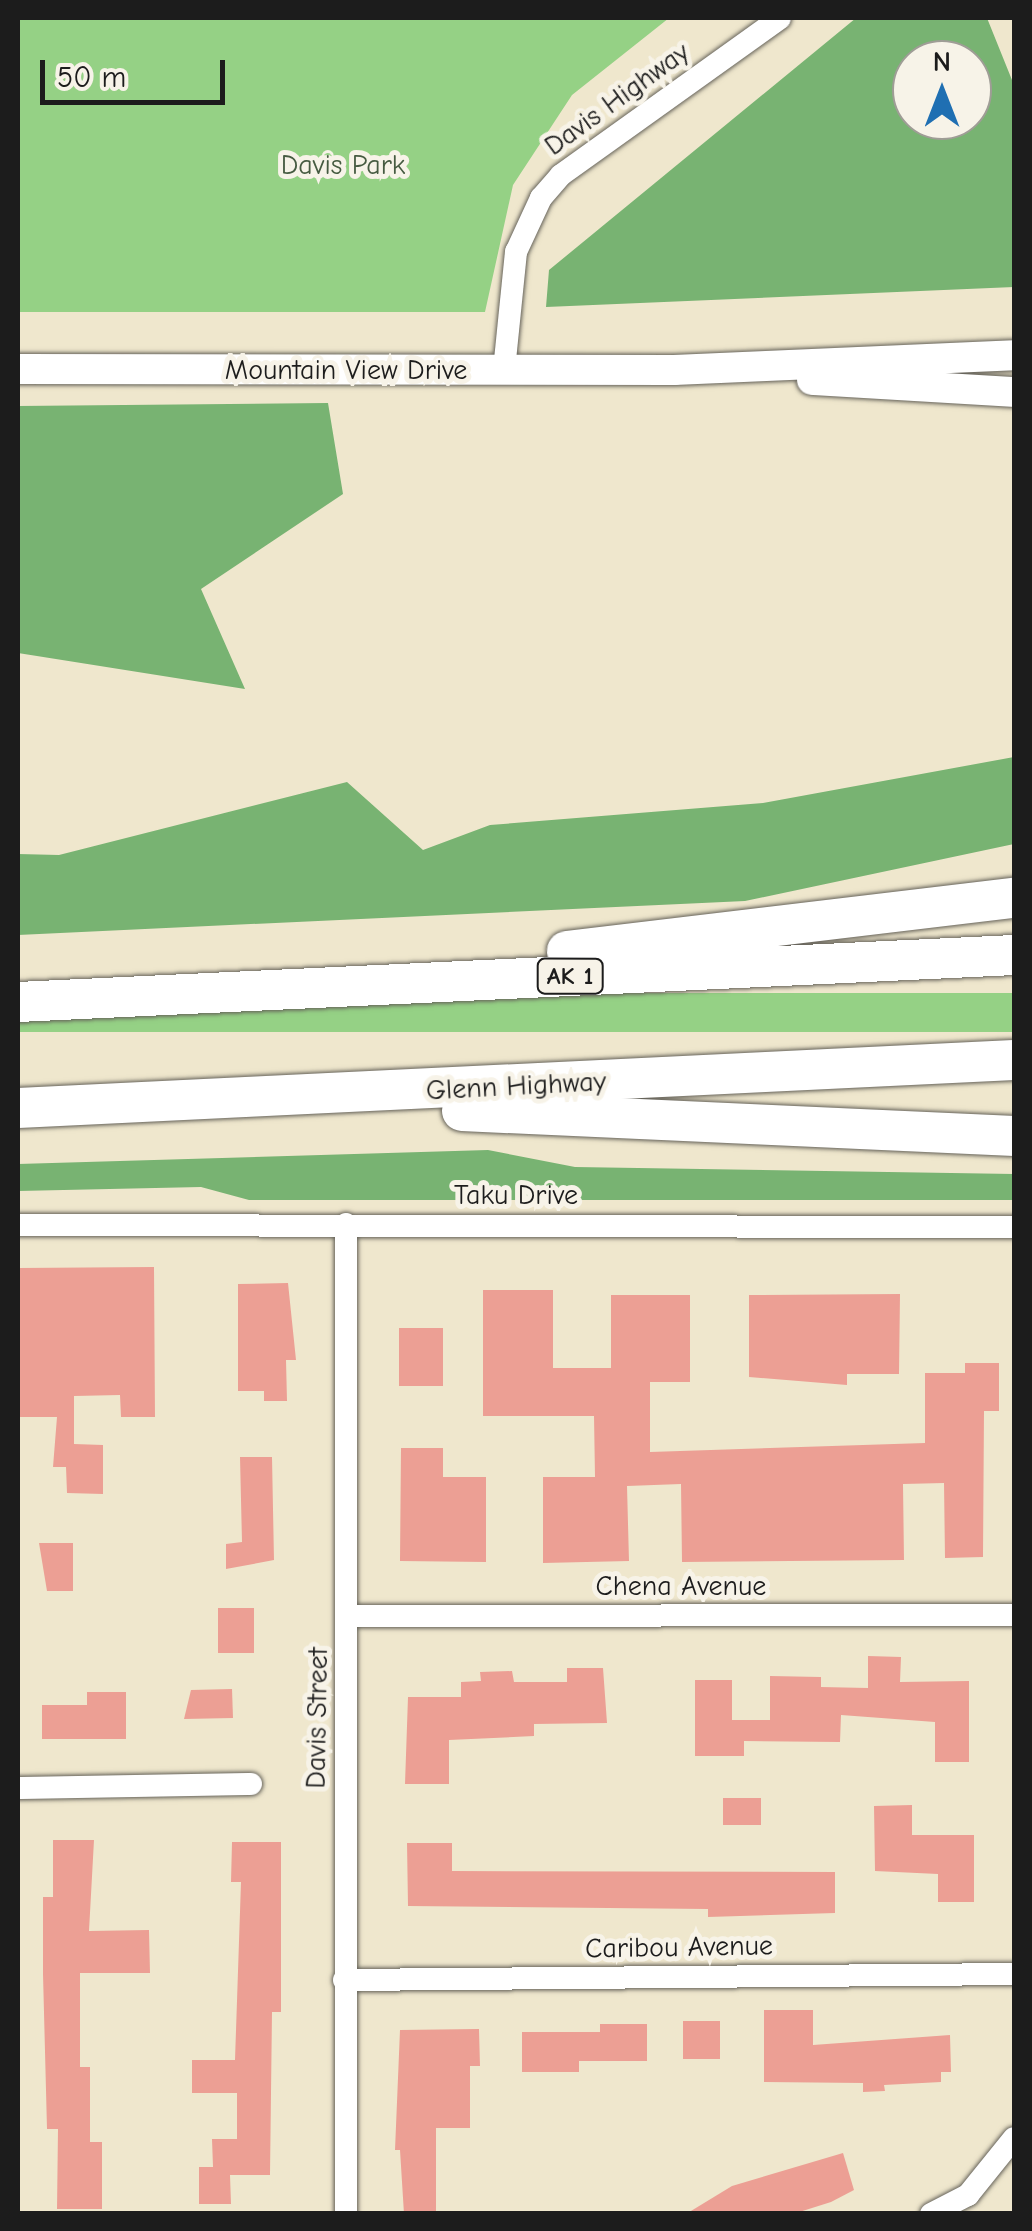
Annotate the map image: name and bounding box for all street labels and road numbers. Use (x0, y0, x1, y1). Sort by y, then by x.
street label: Davis Highway (538, 35, 696, 163)
street label: Mountain View Drive (225, 353, 467, 387)
road number: AK 1 (535, 956, 605, 996)
street label: Glenn Highway (425, 1065, 607, 1107)
street label: Taku Drive (454, 1178, 578, 1212)
street label: Chena Avenue (596, 1569, 766, 1603)
street label: Davis Street (299, 1647, 335, 1789)
street label: Caribou Avenue (585, 1929, 773, 1965)

